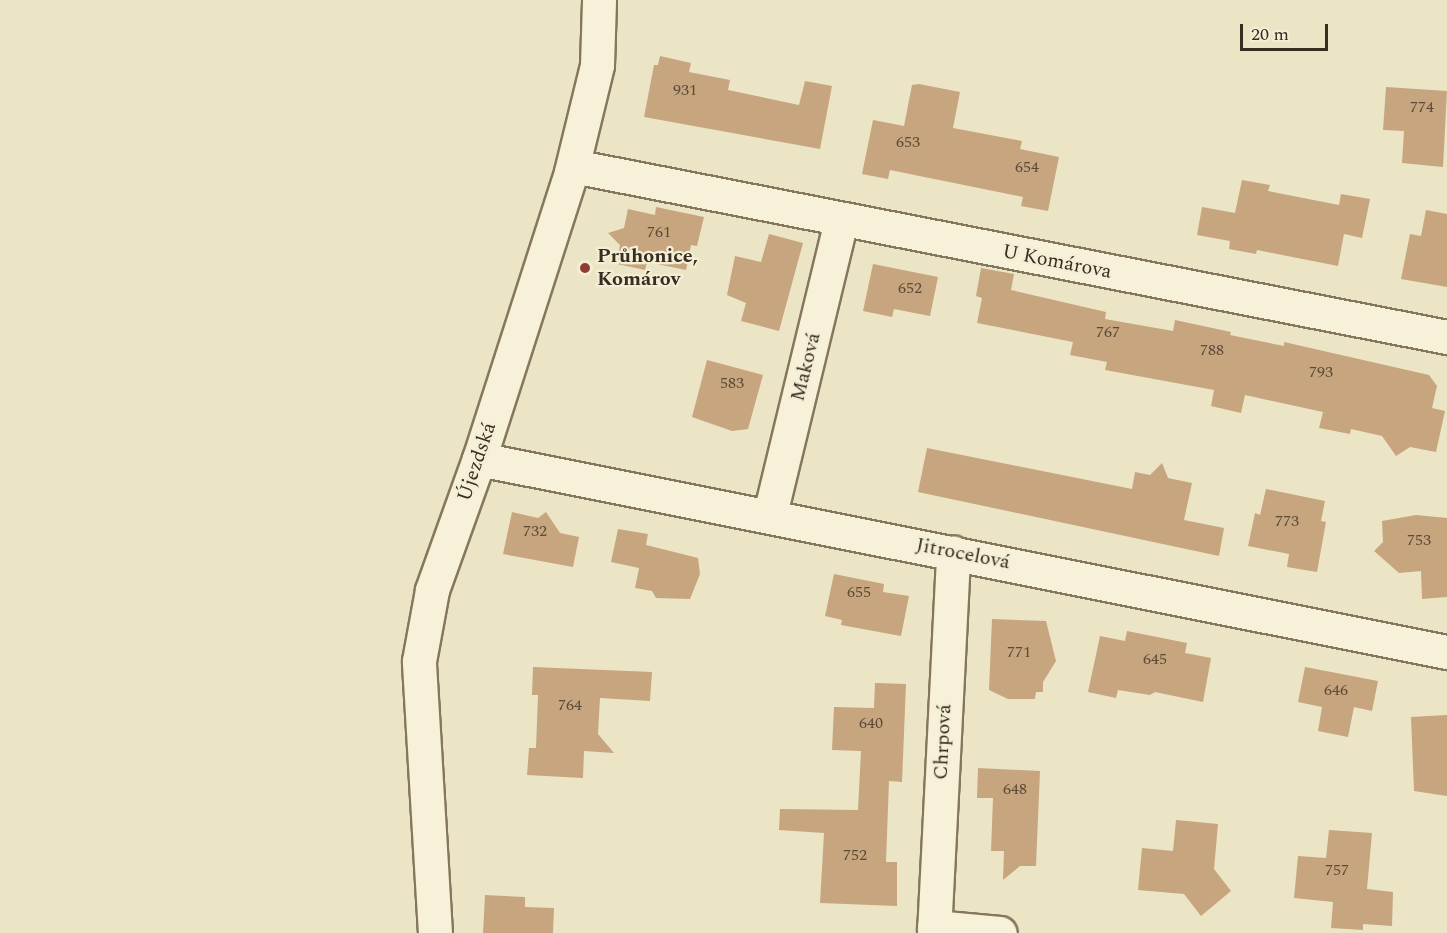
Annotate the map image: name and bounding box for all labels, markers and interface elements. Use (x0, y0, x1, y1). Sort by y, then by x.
scale bar (1243, 12, 1332, 50)
text: 20 m (1251, 21, 1289, 48)
house number: 931 (673, 80, 697, 100)
house number: 774 (1410, 97, 1434, 117)
house number: 653 (896, 132, 920, 152)
house number: 654 (1015, 157, 1039, 177)
house number: 761 (647, 222, 671, 242)
street label: U Komárova (1000, 240, 1114, 284)
place label: Průhonice, Komárov (597, 244, 698, 291)
marker: Průhonice, Komárov (578, 261, 592, 275)
house number: 652 (898, 278, 922, 298)
house number: 767 (1096, 322, 1120, 342)
street label: Maková (786, 330, 826, 404)
house number: 788 (1200, 340, 1224, 360)
house number: 793 (1309, 362, 1333, 382)
house number: 583 (720, 373, 744, 393)
street label: Újezdská (452, 419, 502, 505)
house number: 773 (1275, 511, 1299, 531)
house number: 732 (523, 521, 547, 541)
house number: 753 (1407, 530, 1431, 550)
street label: Jitrocelová (914, 533, 1012, 575)
house number: 655 (847, 582, 871, 602)
house number: 771 (1007, 642, 1031, 662)
house number: 645 (1143, 649, 1167, 669)
house number: 646 (1324, 680, 1348, 700)
house number: 764 (558, 695, 582, 715)
street label: Chrpová (929, 704, 957, 780)
house number: 640 (859, 713, 883, 733)
house number: 648 (1003, 779, 1027, 799)
house number: 752 (843, 845, 867, 865)
house number: 757 (1325, 860, 1349, 880)

